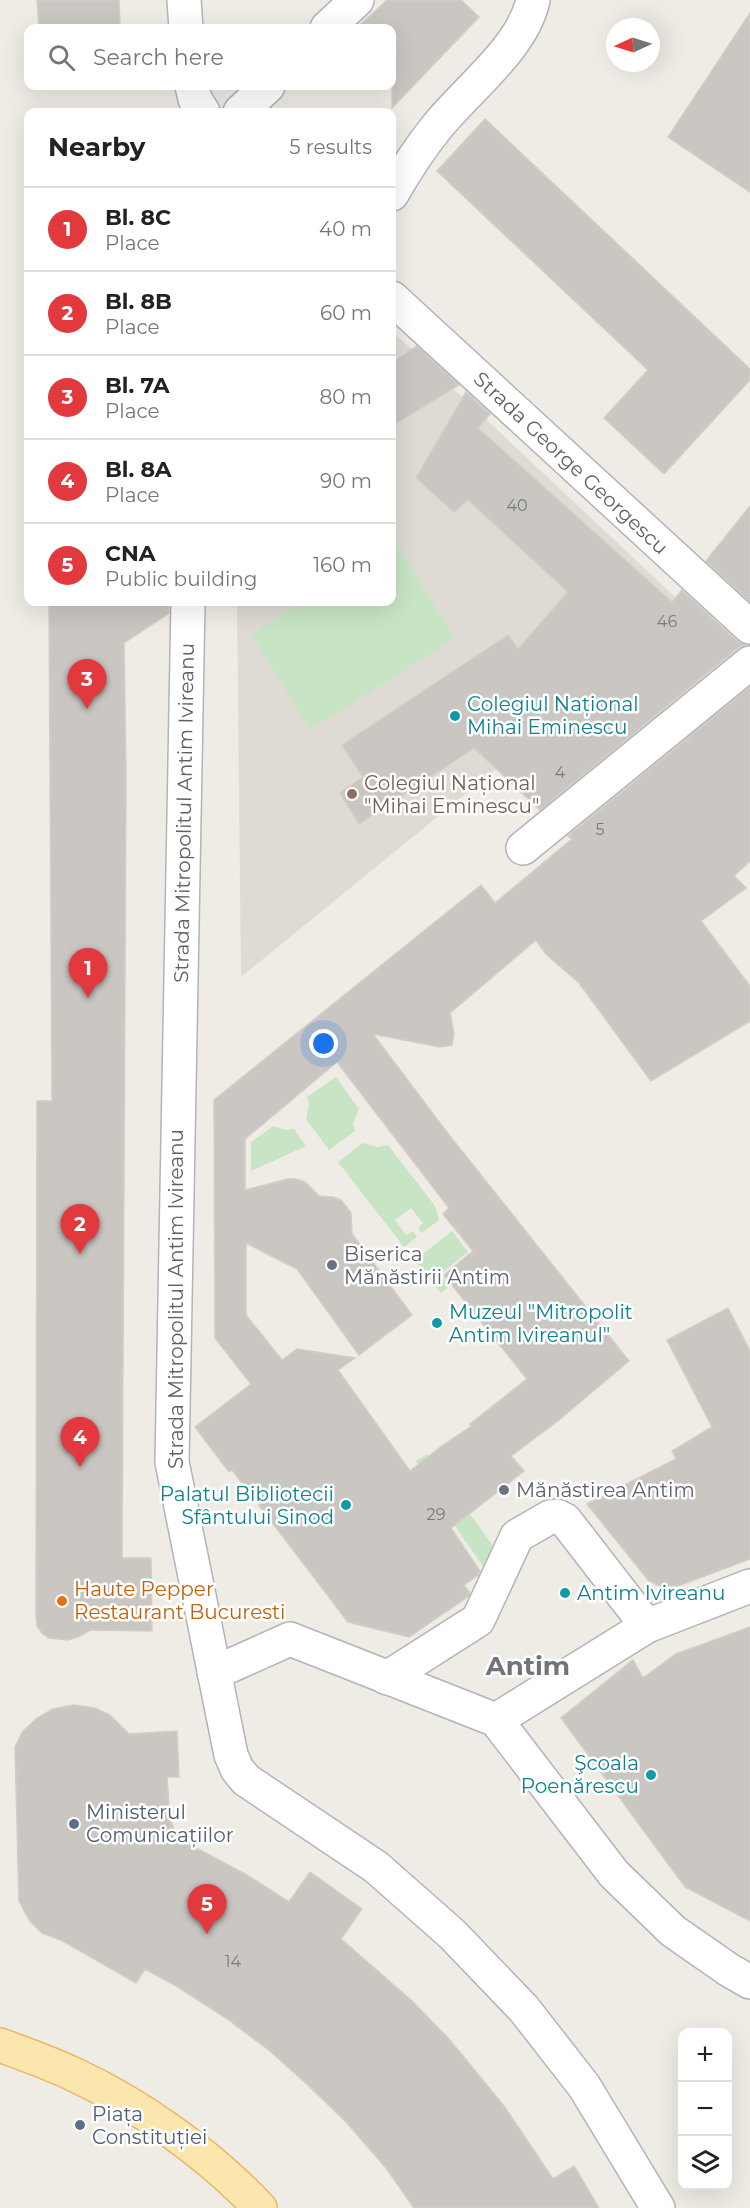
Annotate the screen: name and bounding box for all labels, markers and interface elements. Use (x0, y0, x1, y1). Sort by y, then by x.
north arrow (606, 18, 660, 72)
search box (24, 24, 396, 90)
icon: search (45, 41, 78, 74)
text: Search here (93, 44, 224, 71)
text: Nearby (48, 131, 145, 163)
text: 5 results (289, 135, 372, 159)
text: Bl. 8C (105, 204, 171, 231)
text: 1 (64, 217, 71, 241)
text: 40 m (319, 217, 372, 241)
text: Place (105, 231, 160, 255)
text: Bl. 8B (105, 288, 172, 315)
text: 2 (62, 301, 73, 325)
text: 60 m (320, 301, 372, 325)
text: Place (105, 315, 160, 339)
street label: Strada George Georgescu (469, 367, 673, 559)
text: Bl. 7A (105, 372, 170, 399)
text: 3 (62, 385, 73, 409)
text: 80 m (320, 385, 372, 409)
text: Place (105, 399, 160, 423)
text: Bl. 8A (105, 456, 172, 483)
text: 4 (61, 469, 74, 493)
text: 90 m (320, 469, 372, 493)
text: Place (105, 483, 160, 507)
house number: 40 (506, 496, 528, 515)
text: CNA (105, 540, 156, 567)
text: 5 (62, 553, 73, 577)
text: 160 m (313, 553, 372, 577)
text: Public building (105, 567, 258, 591)
house number: 46 (657, 612, 677, 631)
street label: Strada Mitropolitul Antim Ivireanu (169, 643, 199, 983)
pin: 3 (68, 660, 106, 709)
place label: Colegiul Național Mihai Eminescu (467, 692, 639, 739)
marker: Colegiul Național Mihai Eminescu (448, 709, 462, 723)
house number: 4 (555, 763, 566, 782)
place label: Colegiul Național "Mihai Eminescu" (364, 771, 539, 818)
marker: Colegiul Național "Mihai Eminescu" (345, 787, 359, 801)
house number: 5 (595, 820, 605, 839)
pin: 1 (68, 948, 107, 998)
your location (309, 1029, 338, 1058)
street label: Strada Mitropolitul Antim Ivireanu (164, 1129, 188, 1469)
pin: 2 (60, 1204, 100, 1254)
place label: Biserica Mănăstirii Antim (344, 1242, 510, 1289)
marker: Biserica Mănăstirii Antim (325, 1258, 339, 1272)
place label: Muzeul "Mitropolit Antim Ivireanul" (449, 1300, 633, 1347)
marker: Muzeul "Mitropolit Antim Ivireanul" (430, 1316, 444, 1330)
pin: 4 (60, 1418, 100, 1467)
place label: Mănăstirea Antim (516, 1478, 695, 1502)
place label: Palatul Bibliotecii Sfântului Sinod (160, 1482, 334, 1529)
marker: Mănăstirea Antim (497, 1483, 511, 1497)
marker: Palatul Bibliotecii Sfântului Sinod (339, 1498, 353, 1512)
house number: 29 (427, 1505, 445, 1524)
place label: Haute Pepper Restaurant Bucuresti (74, 1577, 285, 1624)
place label: Antim Ivireanu (577, 1581, 725, 1605)
marker: Antim Ivireanu (558, 1586, 572, 1600)
marker: Haute Pepper Restaurant Bucuresti (55, 1594, 69, 1608)
district label: Antim (485, 1650, 570, 1682)
place label: Şcoala Poenărescu (521, 1751, 639, 1798)
marker: Şcoala Poenărescu (644, 1768, 658, 1782)
place label: Ministerul Comunicațiilor (86, 1800, 234, 1848)
marker: Ministerul Comunicațiilor (67, 1817, 81, 1831)
pin: 5 (188, 1884, 226, 1934)
house number: 14 (225, 1952, 242, 1971)
map controls (678, 2028, 732, 2190)
button: + (678, 2028, 732, 2082)
button: − (678, 2082, 732, 2136)
place label: Piața Constituției (92, 2102, 207, 2150)
marker: Piața Constituției (73, 2118, 87, 2132)
button: layers (678, 2136, 732, 2190)

